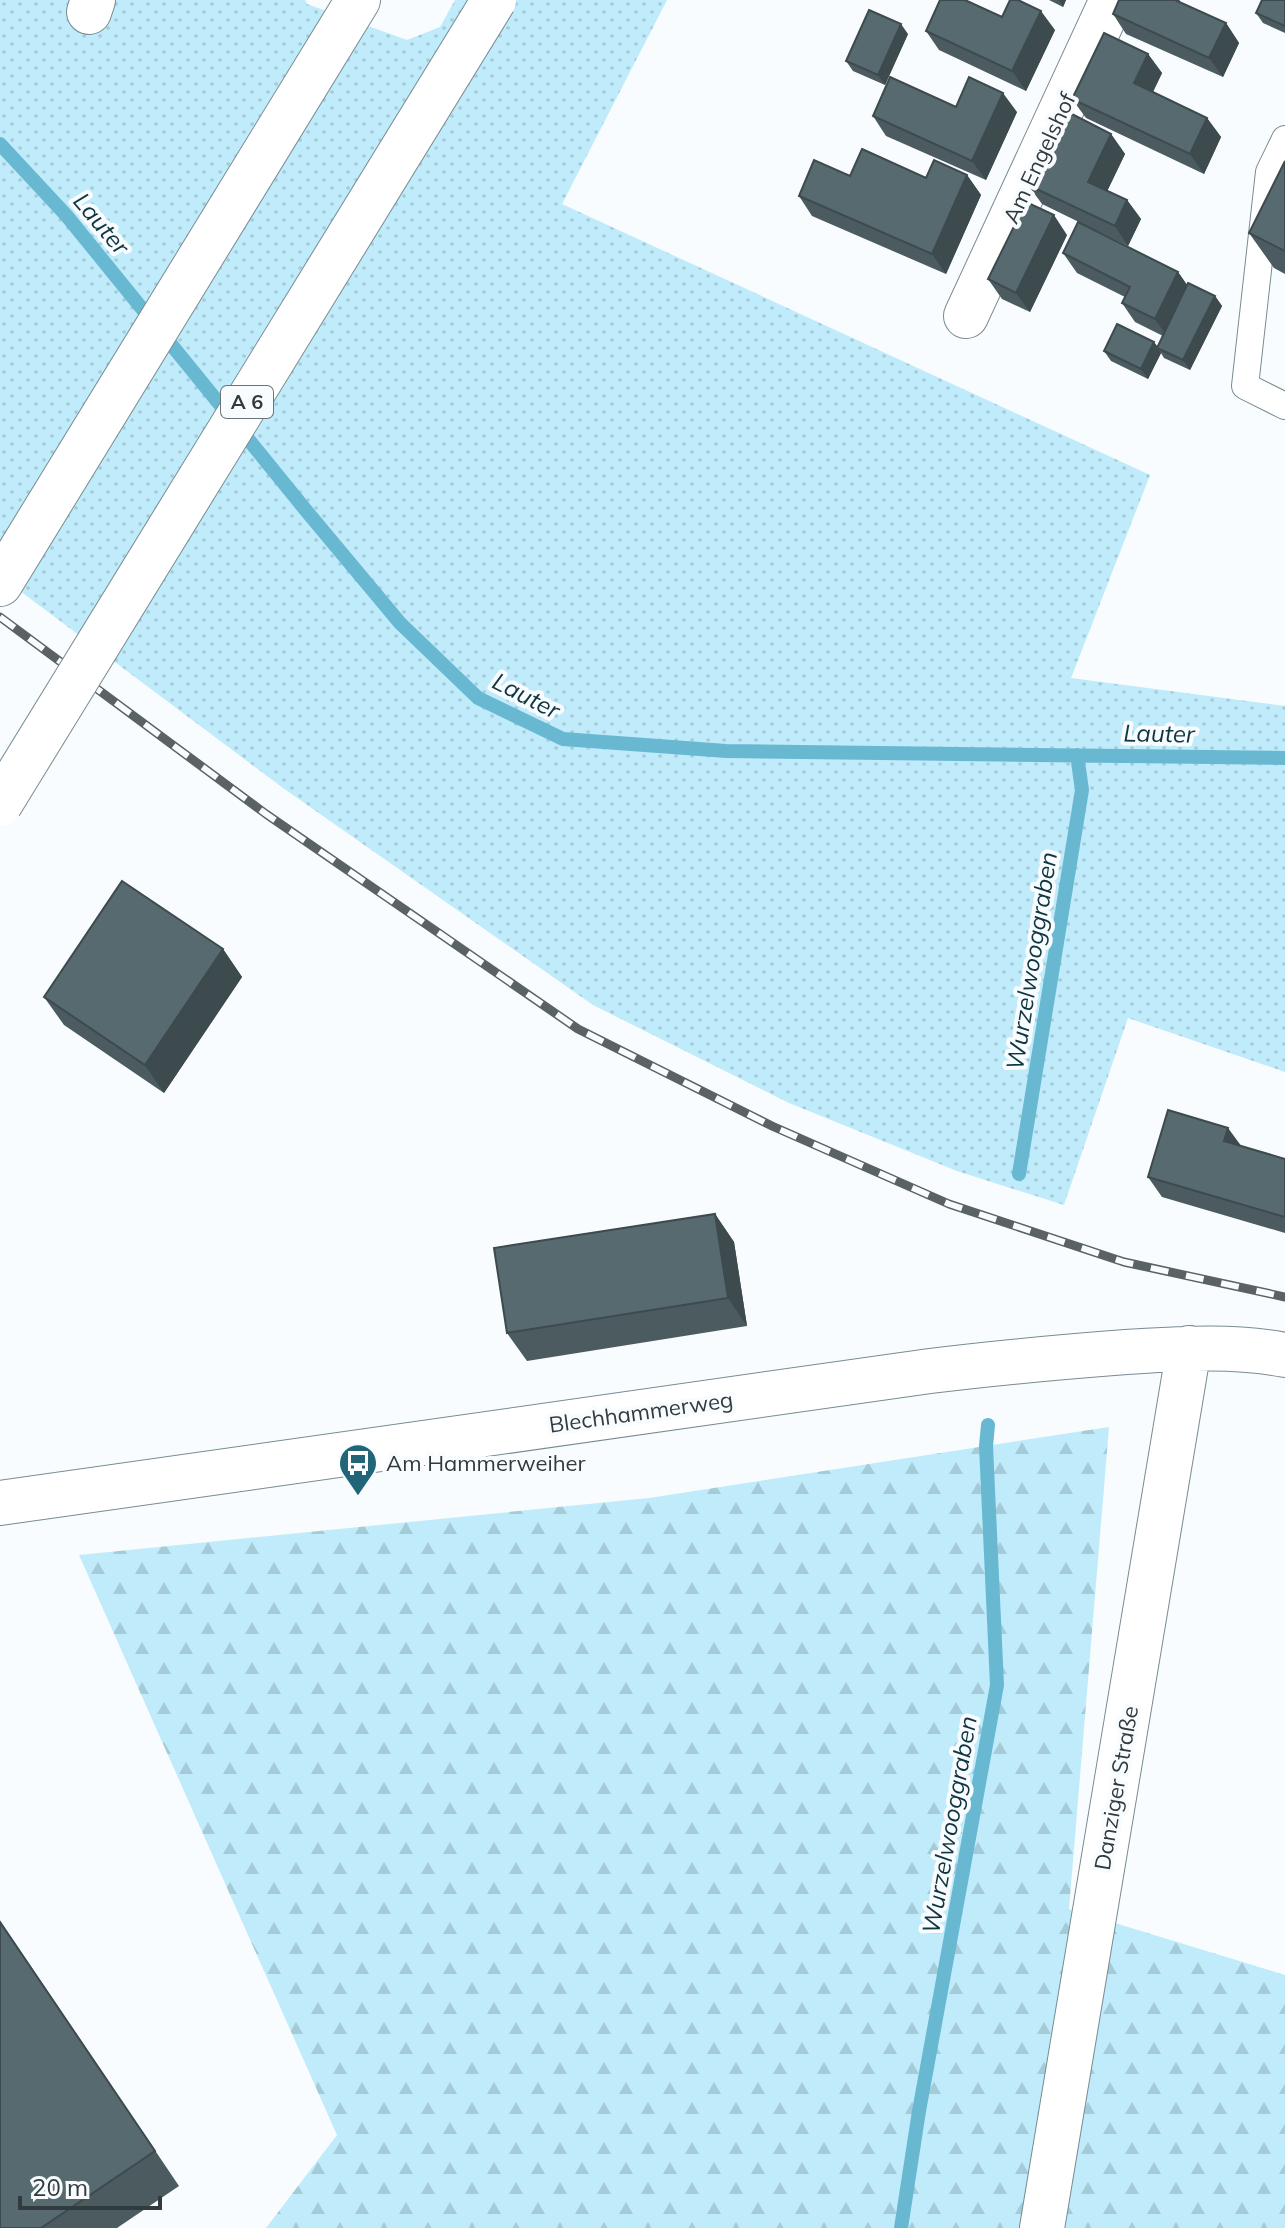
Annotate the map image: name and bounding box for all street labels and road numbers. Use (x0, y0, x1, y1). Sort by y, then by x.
street label: Am Engelshof (996, 88, 1082, 228)
road number: A 6 (221, 386, 273, 418)
street label: Blechhammerweg (547, 1385, 735, 1439)
street label: Danziger Straße (1088, 1704, 1144, 1872)

